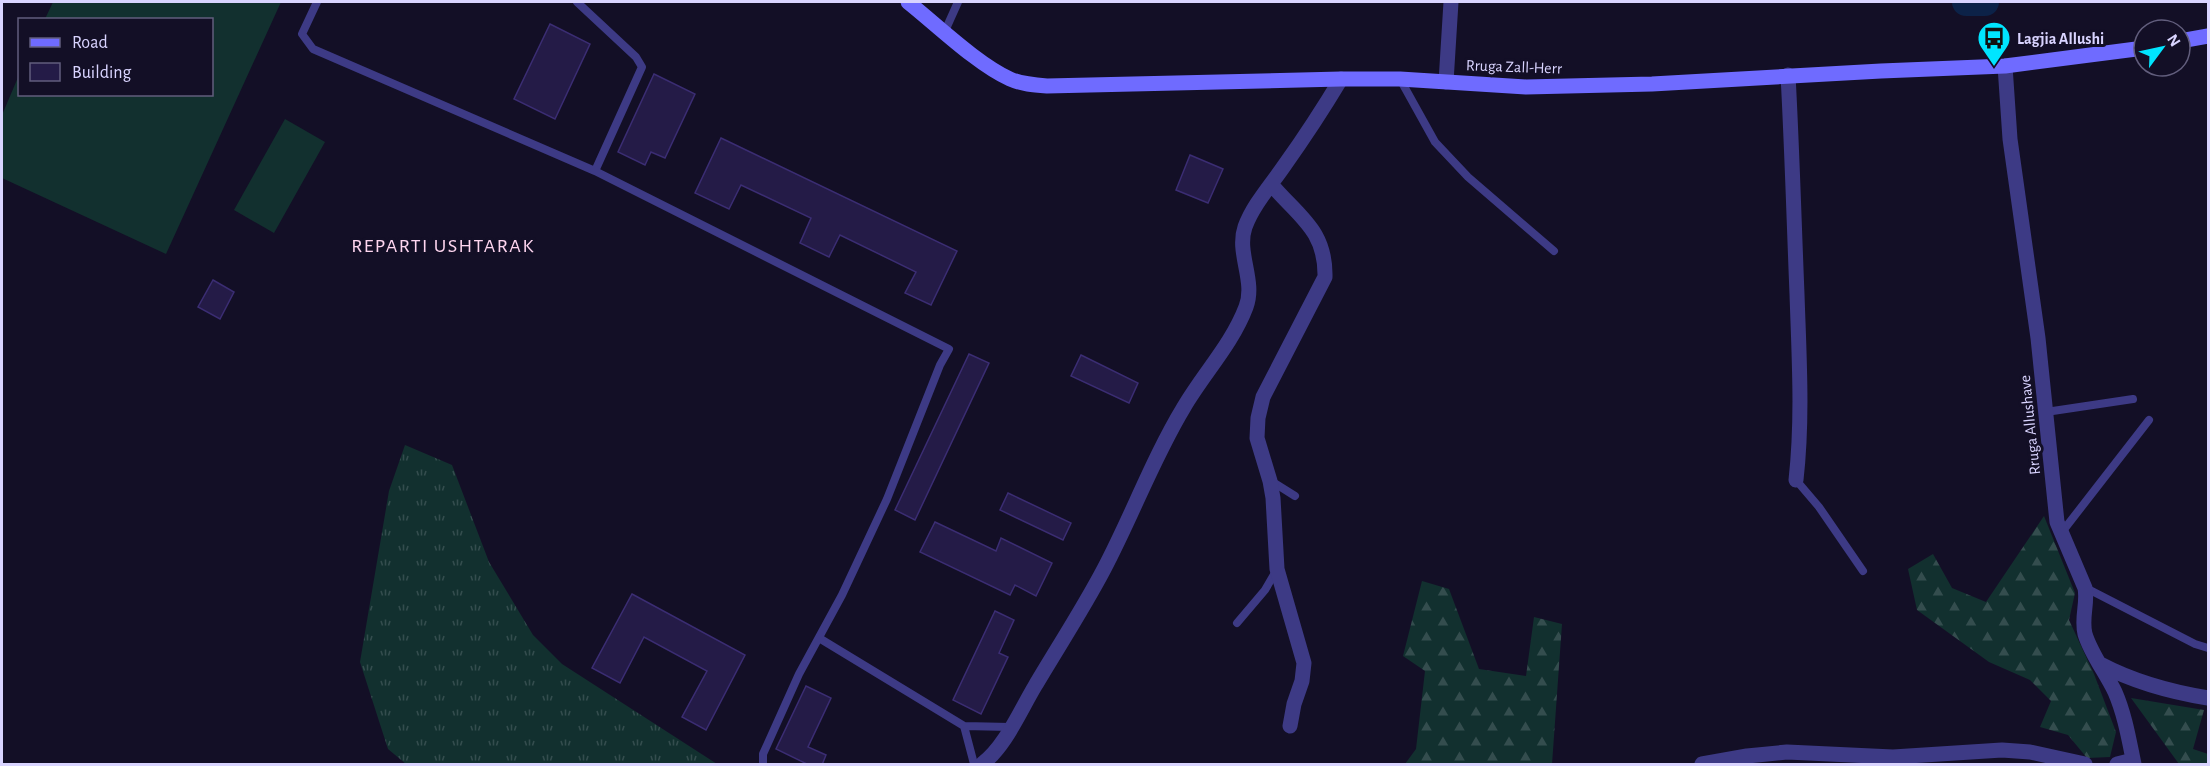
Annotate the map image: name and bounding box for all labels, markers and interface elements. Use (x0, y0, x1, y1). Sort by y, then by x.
legend (18, 18, 213, 96)
north arrow (2132, 18, 2192, 78)
bus stop icon: Lagjia Allushi (1976, 20, 2012, 67)
place label: Lagjia Allushi (2017, 31, 2104, 48)
text: N (2164, 31, 2183, 49)
text: Road (72, 34, 108, 52)
street label: Rruga Zall-Herr (1466, 57, 1563, 77)
text: Building (72, 64, 132, 82)
district label: REPARTI USHTARAK (351, 236, 535, 256)
street label: Rruga Allushave (2017, 374, 2043, 476)

